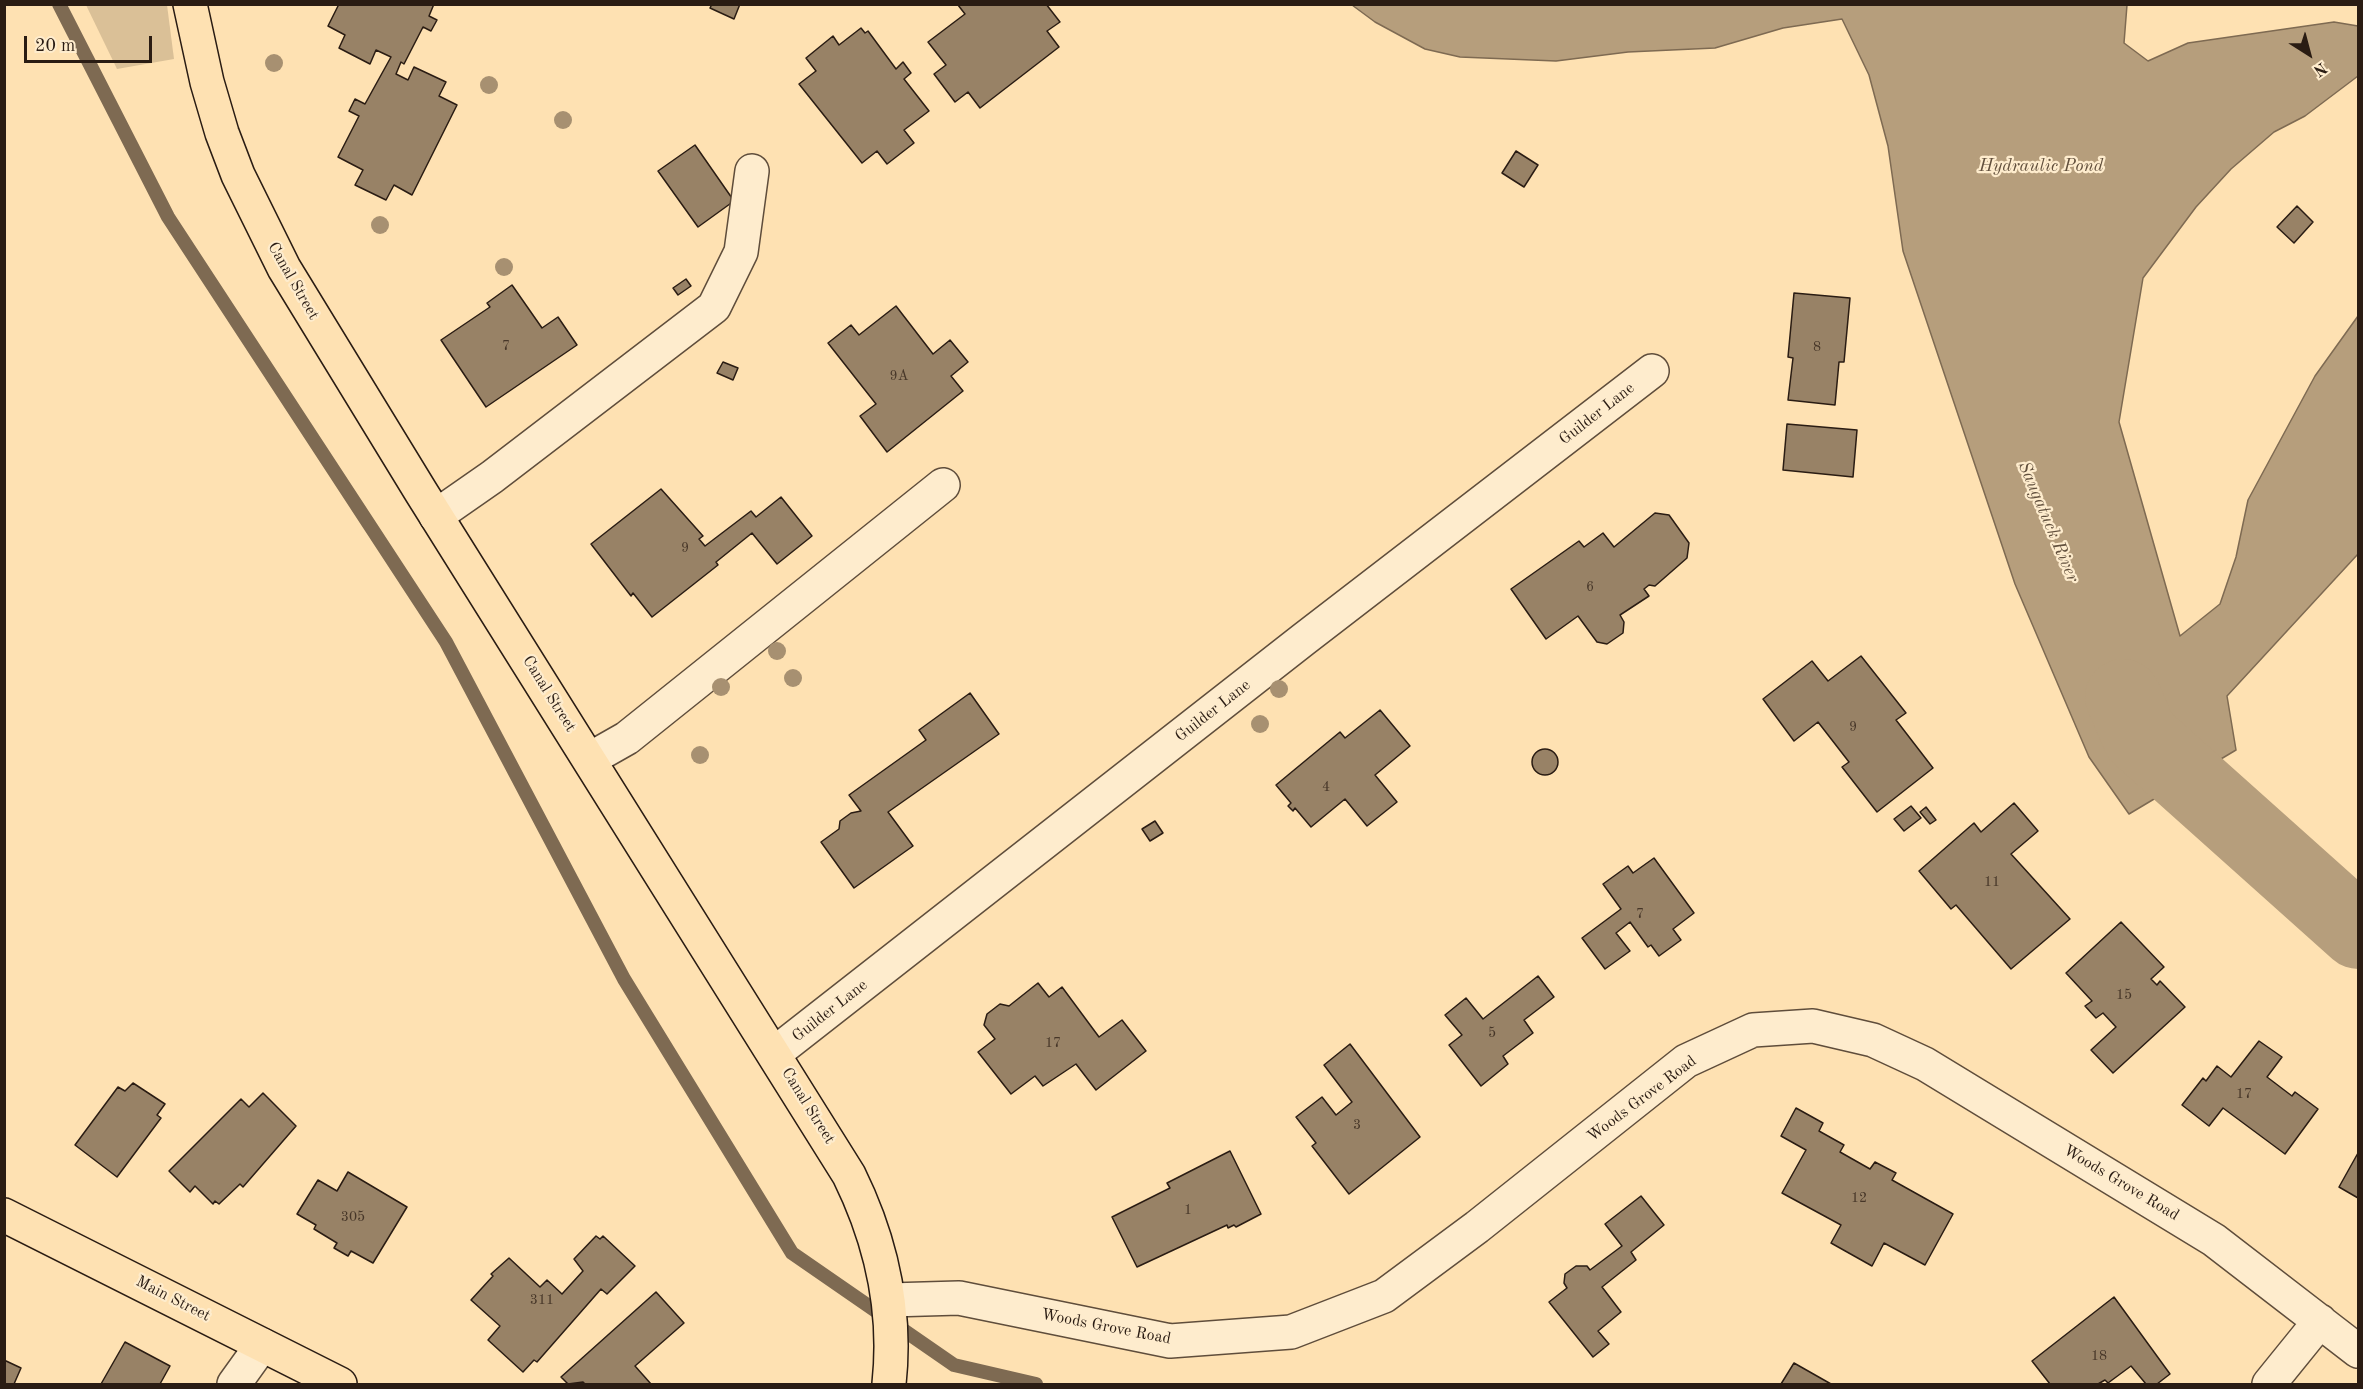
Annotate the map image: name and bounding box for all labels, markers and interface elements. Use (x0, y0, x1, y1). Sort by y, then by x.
scale bar (27, 24, 154, 62)
north arrow (2279, 24, 2339, 84)
text: 20 m (35, 37, 75, 55)
text: N (2310, 58, 2329, 79)
water label: Hydraulic Pond (1979, 155, 2103, 177)
street label: Canal Street (263, 239, 323, 323)
house number: 7 (502, 338, 510, 354)
house number: 8 (1813, 339, 1821, 355)
house number: 9A (890, 368, 908, 384)
street label: Guilder Lane (1556, 379, 1638, 449)
water label: Saugatuck River (2013, 458, 2083, 586)
house number: 9 (681, 540, 689, 556)
house number: 6 (1586, 579, 1594, 595)
street label: Canal Street (518, 652, 580, 736)
street label: Guilder Lane (1172, 676, 1254, 746)
house number: 9 (1849, 719, 1857, 735)
house number: 4 (1322, 779, 1330, 795)
house number: 11 (1984, 874, 2000, 890)
house number: 7 (1636, 906, 1644, 922)
street label: Guilder Lane (789, 976, 871, 1046)
house number: 15 (2116, 987, 2132, 1003)
house number: 5 (1488, 1025, 1496, 1041)
house number: 17 (1045, 1035, 1061, 1051)
street label: Woods Grove Road (1584, 1052, 1700, 1146)
street label: Canal Street (777, 1064, 839, 1148)
house number: 17 (2236, 1086, 2252, 1102)
house number: 3 (1353, 1117, 1361, 1133)
street label: Woods Grove Road (2060, 1141, 2182, 1225)
house number: 12 (1851, 1190, 1867, 1206)
house number: 1 (1184, 1202, 1192, 1218)
house number: 305 (341, 1209, 365, 1225)
street label: Main Street (132, 1272, 214, 1326)
house number: 311 (530, 1292, 554, 1308)
street label: Woods Grove Road (1040, 1305, 1172, 1349)
house number: 18 (2091, 1348, 2107, 1364)

